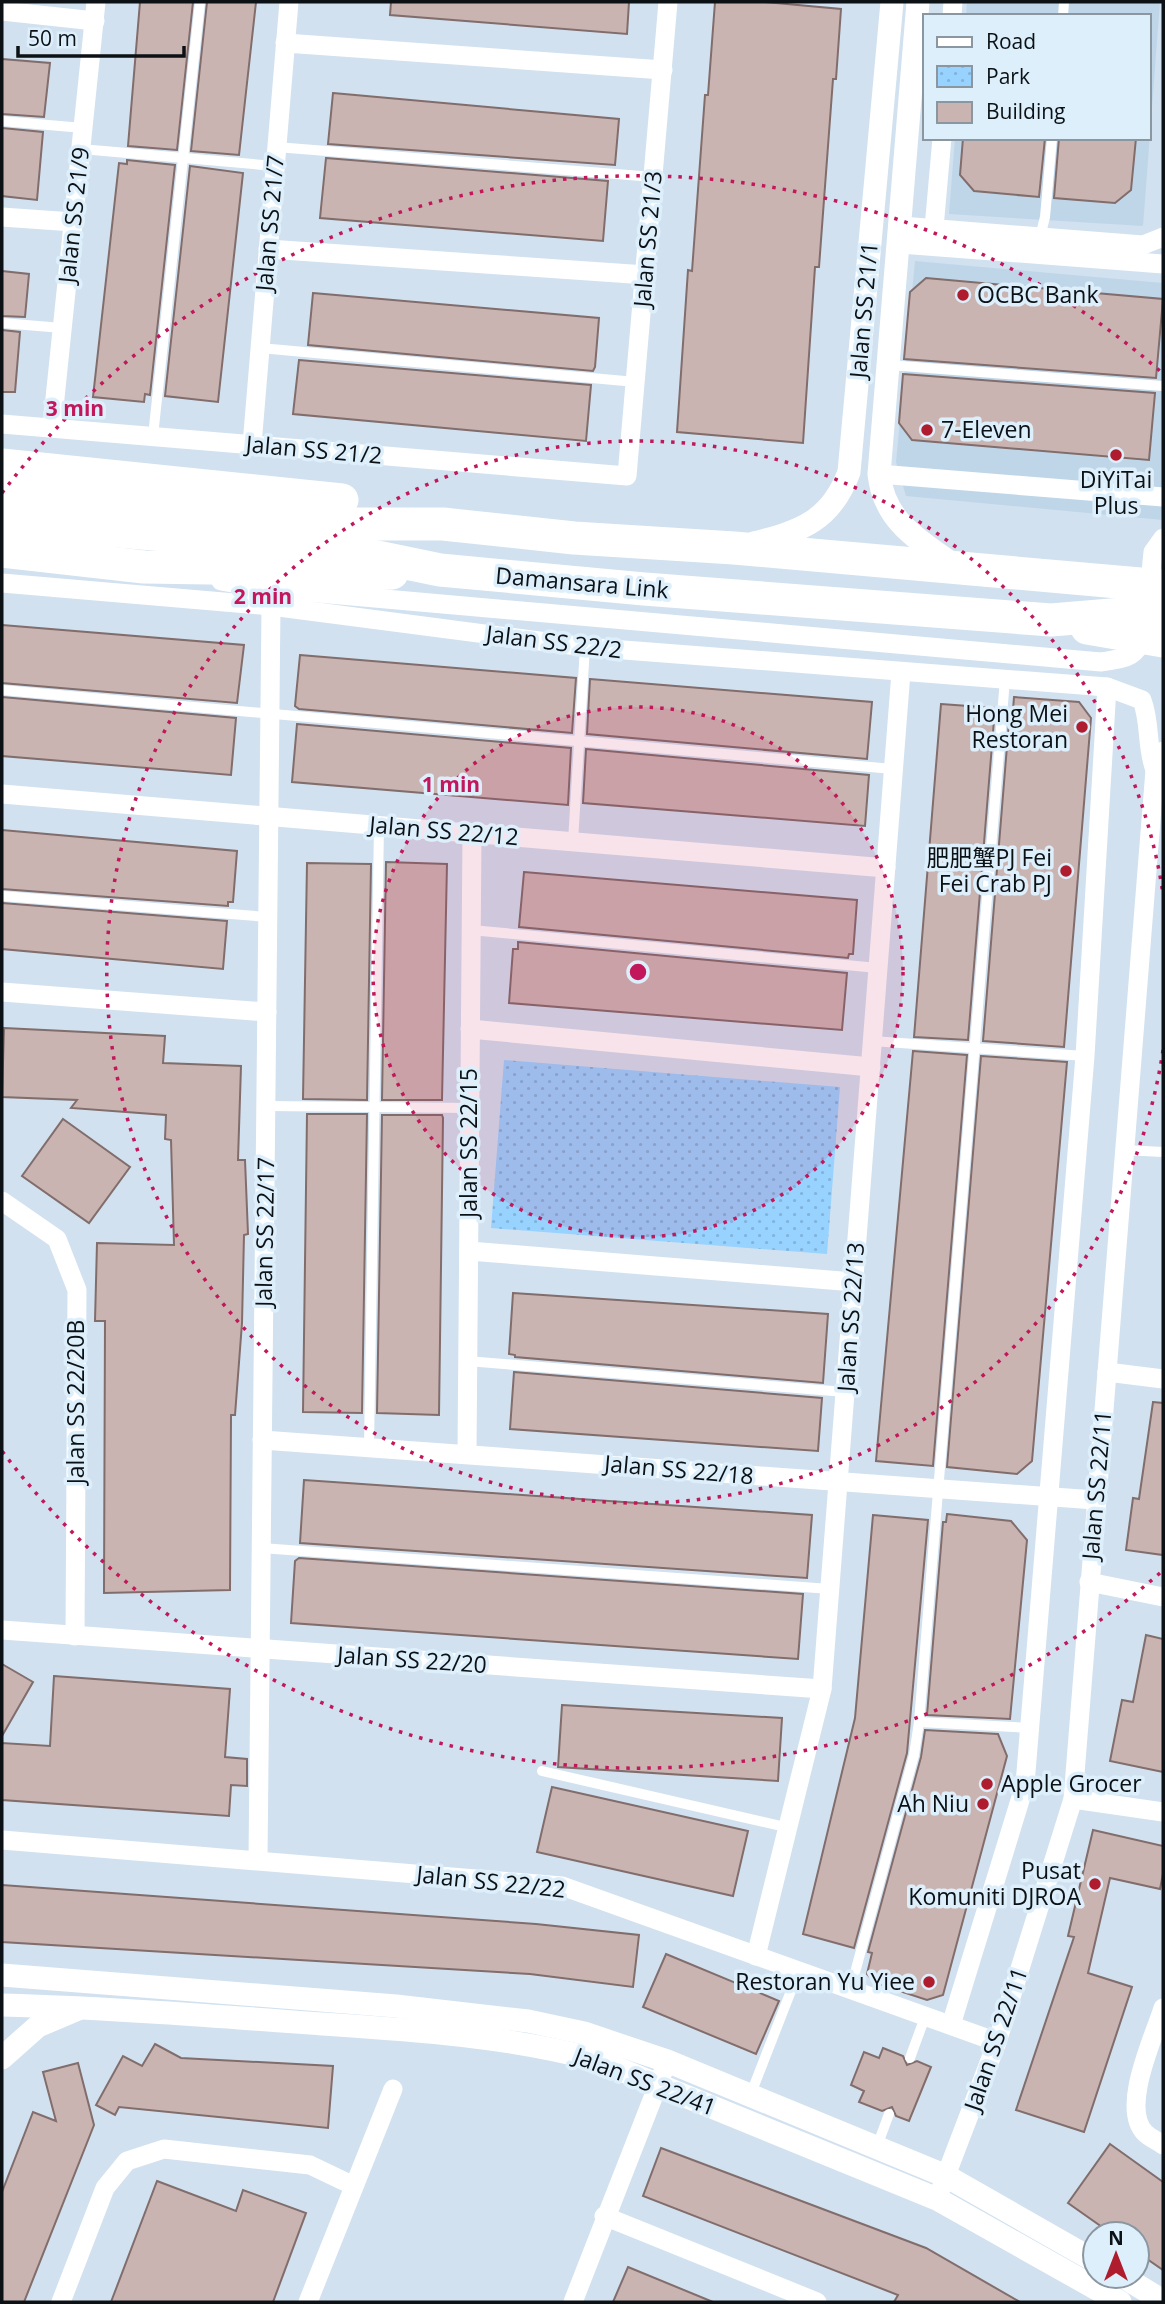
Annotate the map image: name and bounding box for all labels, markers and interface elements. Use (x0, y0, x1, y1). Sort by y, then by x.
scale bar (18, 14, 184, 58)
legend (923, 14, 1151, 140)
text: 50 m (28, 24, 77, 52)
text: Road (986, 27, 1036, 55)
text: Park (986, 62, 1030, 90)
text: Building (986, 97, 1065, 125)
street label: Jalan SS 21/9 (50, 145, 96, 287)
street label: Jalan SS 21/7 (247, 153, 291, 294)
street label: Jalan SS 21/3 (625, 169, 669, 310)
street label: Jalan SS 21/1 (841, 240, 885, 381)
place label: OCBC Bank (977, 278, 1099, 310)
marker: OCBC Bank (955, 287, 971, 303)
text: 3 min (46, 394, 104, 422)
place label: 7-Eleven (941, 413, 1032, 445)
marker: 7-Eleven (919, 422, 935, 438)
street label: Jalan SS 21/2 (243, 427, 384, 471)
marker: DiYiTai Plus (1108, 447, 1124, 463)
place label: DiYiTai Plus (1080, 463, 1152, 521)
street label: Damansara Link (494, 559, 670, 606)
text: 2 min (234, 582, 292, 610)
street label: Jalan SS 22/2 (482, 617, 624, 665)
place label: Hong Mei Restoran (965, 697, 1068, 755)
marker: Hong Mei Restoran (1074, 719, 1090, 735)
text: 1 min (422, 770, 480, 798)
street label: Jalan SS 22/12 (366, 807, 520, 852)
place label: 肥肥蟹PJ Fei Fei Crab PJ (926, 841, 1052, 899)
marker: 肥肥蟹PJ Fei Fei Crab PJ (1058, 863, 1074, 879)
centre of rings (626, 960, 650, 984)
street label: Jalan SS 22/15 (452, 1068, 484, 1220)
street label: Jalan SS 22/17 (247, 1157, 281, 1309)
street label: Jalan SS 22/13 (829, 1241, 871, 1395)
street label: Jalan SS 22/20B (59, 1320, 91, 1486)
street label: Jalan SS 22/11 (1073, 1409, 1118, 1563)
street label: Jalan SS 22/18 (601, 1446, 755, 1491)
street label: Jalan SS 22/20 (334, 1638, 488, 1680)
place label: Apple Grocer (1001, 1767, 1142, 1799)
marker: Apple Grocer (979, 1776, 995, 1792)
place label: Ah Niu (897, 1787, 969, 1819)
marker: Ah Niu (975, 1796, 991, 1812)
place label: Pusat Komuniti DJROA (908, 1854, 1081, 1912)
street label: Jalan SS 22/22 (413, 1857, 567, 1905)
marker: Pusat Komuniti DJROA (1087, 1876, 1103, 1892)
street label: Jalan SS 22/11 (955, 1963, 1035, 2117)
place label: Restoran Yu Yiee (735, 1965, 915, 1997)
marker: Restoran Yu Yiee (921, 1974, 937, 1990)
street label: Jalan SS 22/41 (568, 2039, 721, 2123)
north arrow (1081, 2220, 1151, 2290)
text: N (1108, 2225, 1124, 2251)

